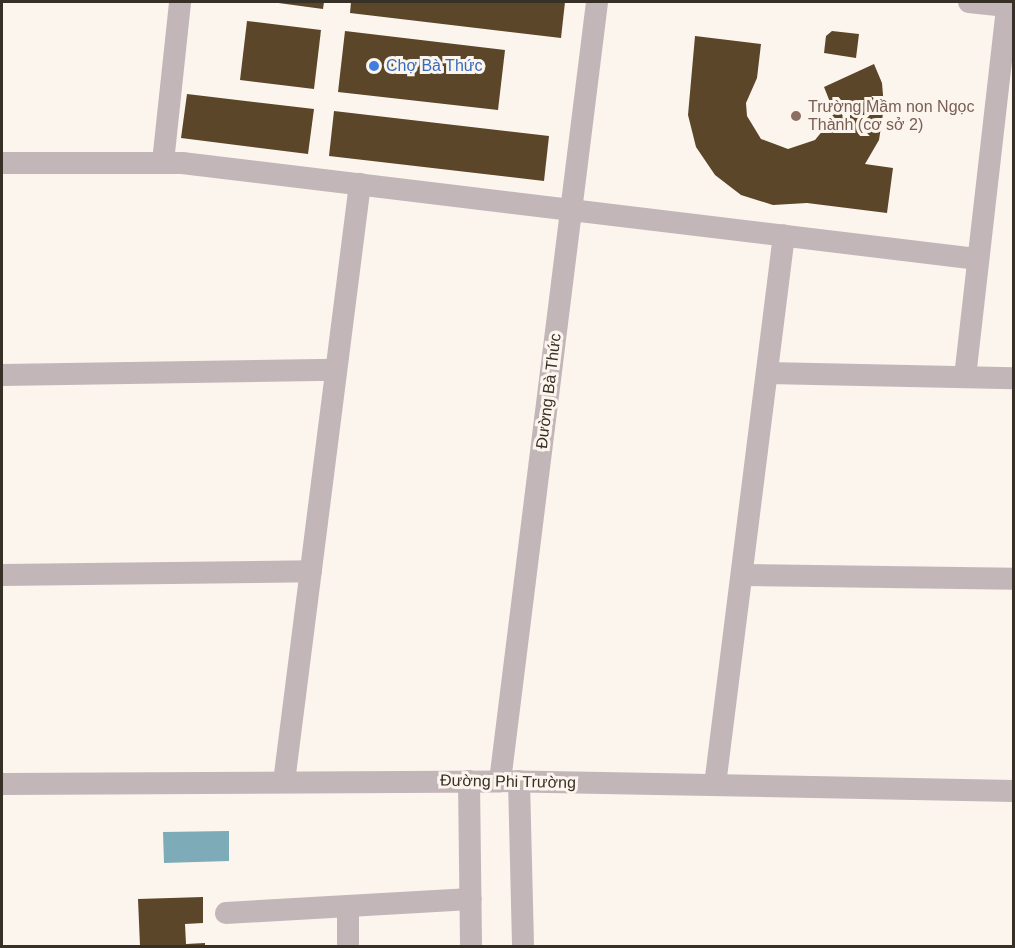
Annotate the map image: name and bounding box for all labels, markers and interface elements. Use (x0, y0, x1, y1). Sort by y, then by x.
place label: Chợ Bà Thức (386, 56, 483, 76)
marker: Chợ Bà Thức (367, 59, 381, 73)
place label: Trường Mầm non Ngọc Thành (cơ sở 2) (808, 97, 974, 135)
marker: Trường Mầm non Ngọc Thành (cơ sở 2) (789, 109, 803, 123)
street label: Đường Bà Thức (532, 332, 566, 450)
street label: Đường Phi Trường (440, 771, 576, 793)

